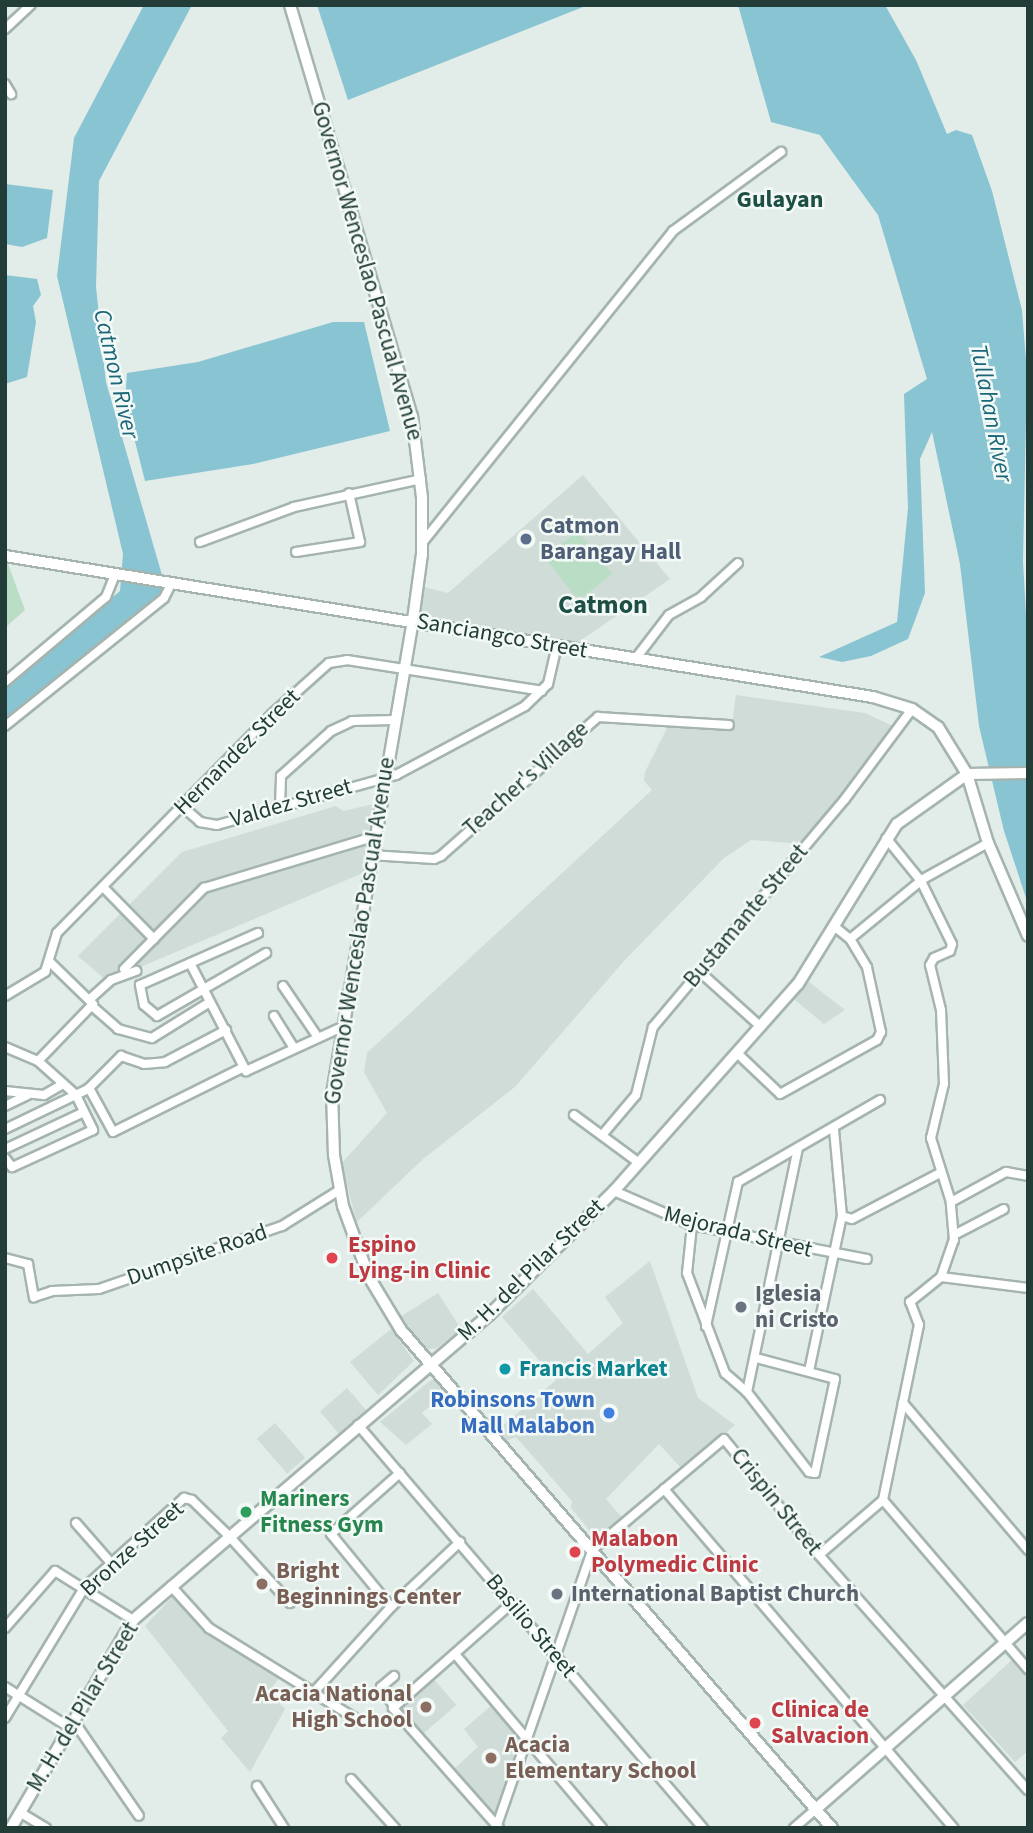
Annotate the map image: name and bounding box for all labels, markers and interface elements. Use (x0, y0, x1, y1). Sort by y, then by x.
street label: Governor Wenceslao Pascual Avenue (305, 98, 429, 444)
district label: Gulayan (737, 186, 823, 214)
water label: Catmon River (87, 306, 145, 442)
water label: Tullahan River (964, 342, 1018, 484)
place label: Catmon Barangay Hall (540, 512, 681, 566)
marker: Catmon Barangay Hall (518, 531, 534, 547)
district label: Catmon (558, 589, 648, 621)
street label: Sanciangco Street (415, 607, 589, 665)
street label: Hernandez Street (168, 683, 306, 821)
street label: Teacher's Village (458, 716, 594, 842)
street label: Governor Wenceslao Pascual Avenue (319, 755, 401, 1107)
street label: Valdez Street (227, 773, 355, 833)
street label: Bustamante Street (678, 839, 814, 993)
street label: M. H. del Pilar Street (452, 1193, 610, 1347)
street label: Mejorada Street (661, 1200, 815, 1264)
street label: Dumpsite Road (123, 1218, 271, 1292)
place label: Espino Lying-in Clinic (348, 1231, 491, 1285)
marker: Espino Lying-in Clinic (322, 1248, 342, 1268)
place label: Iglesia ni Cristo (755, 1280, 839, 1334)
marker: Iglesia ni Cristo (733, 1299, 749, 1315)
place label: Francis Market (519, 1355, 668, 1383)
marker: Francis Market (497, 1361, 513, 1377)
place label: Robinsons Town Mall Malabon (430, 1386, 595, 1440)
marker: Robinsons Town Mall Malabon (601, 1405, 617, 1421)
street label: Crispin Street (724, 1443, 828, 1561)
place label: Mariners Fitness Gym (260, 1485, 384, 1539)
street label: Bronze Street (75, 1495, 189, 1603)
marker: Mariners Fitness Gym (238, 1504, 254, 1520)
place label: Malabon Polymedic Clinic (591, 1525, 759, 1579)
marker: Malabon Polymedic Clinic (565, 1542, 585, 1562)
place label: Bright Beginnings Center (276, 1557, 461, 1611)
street label: Basilio Street (480, 1569, 582, 1683)
marker: Bright Beginnings Center (254, 1576, 270, 1592)
place label: International Baptist Church (571, 1580, 859, 1608)
marker: International Baptist Church (549, 1586, 565, 1602)
street label: M. H. del Pilar Street (21, 1617, 145, 1797)
place label: Acacia National High School (256, 1680, 412, 1734)
place label: Clinica de Salvacion (771, 1696, 869, 1750)
marker: Acacia National High School (418, 1699, 434, 1715)
marker: Clinica de Salvacion (745, 1713, 765, 1733)
place label: Acacia Elementary School (505, 1731, 696, 1785)
marker: Acacia Elementary School (483, 1750, 499, 1766)

